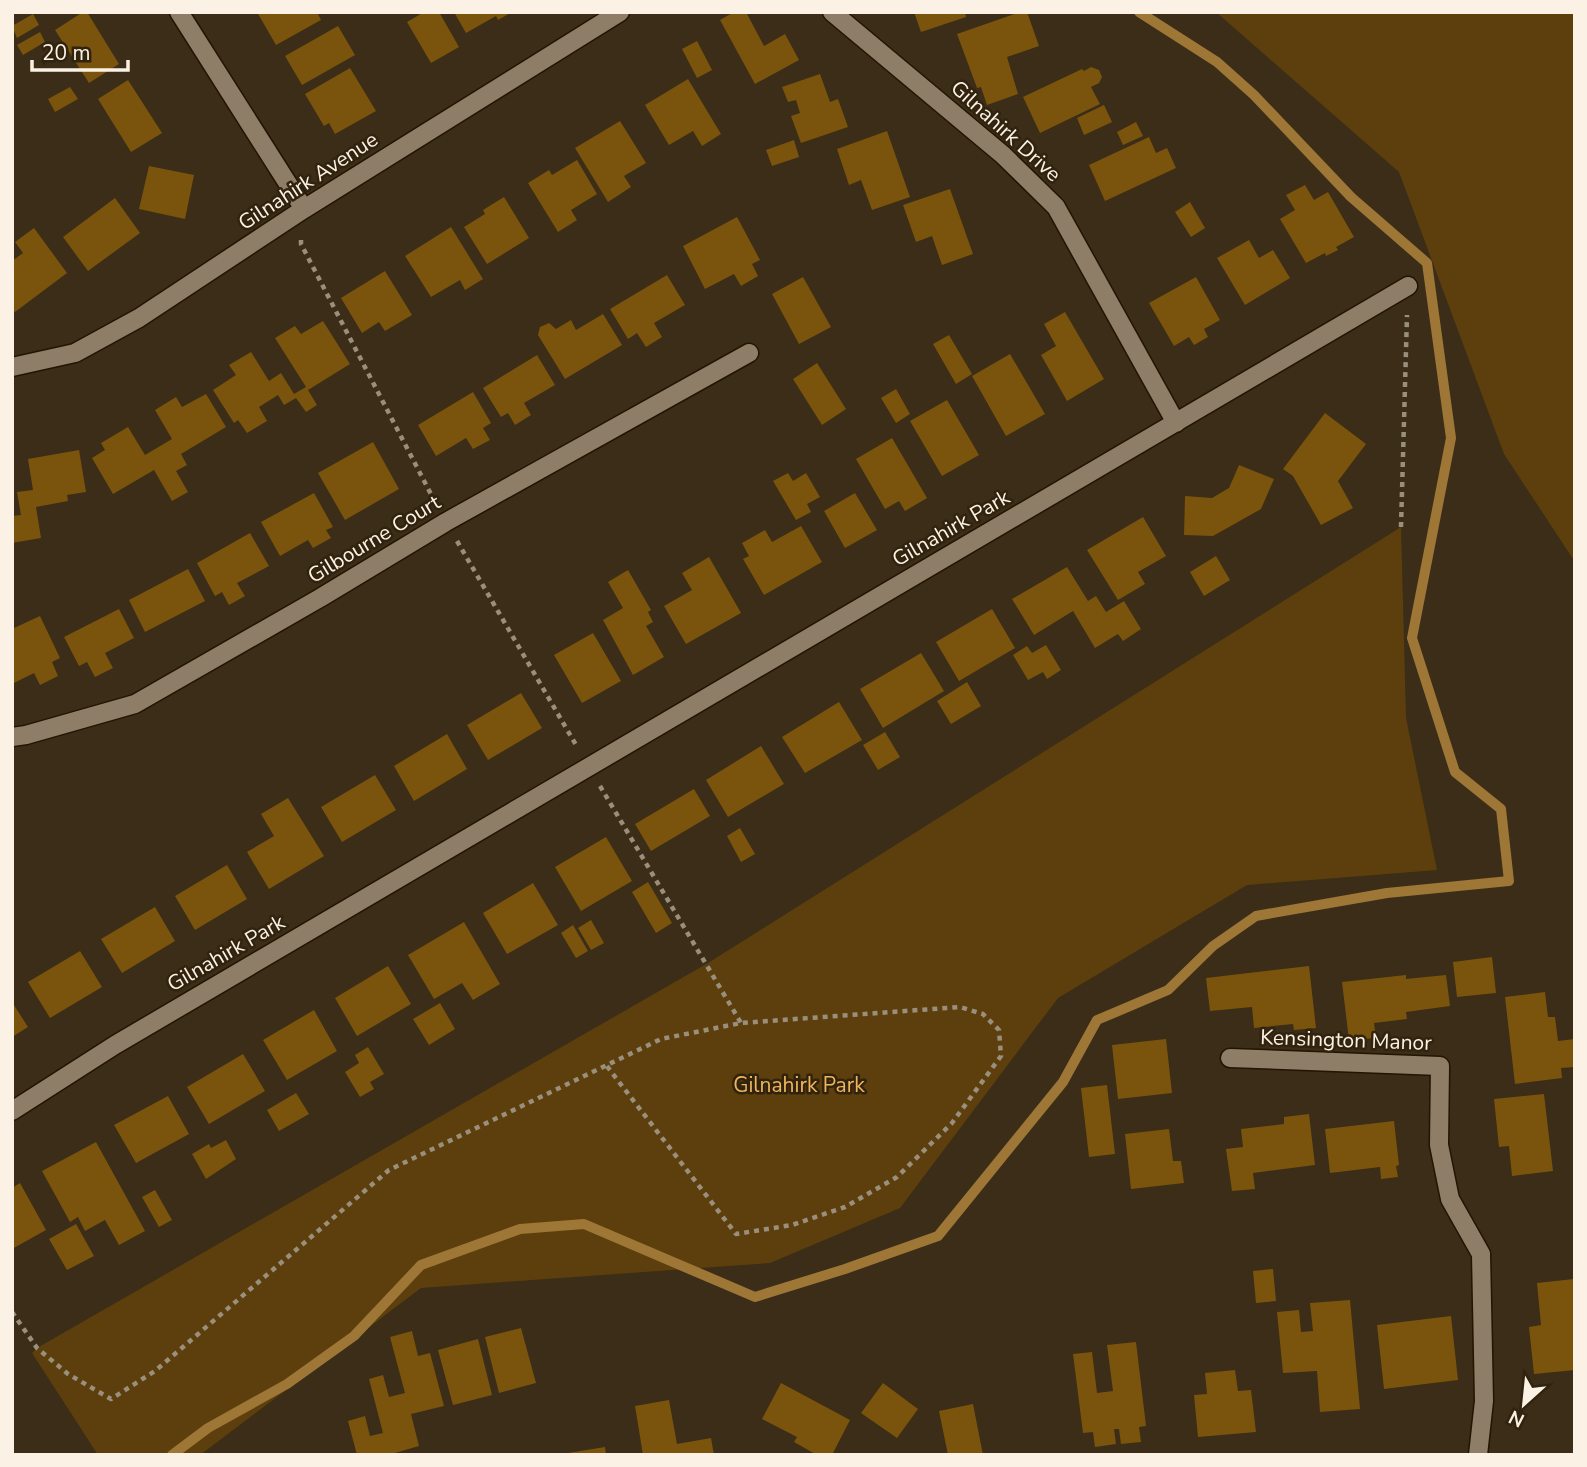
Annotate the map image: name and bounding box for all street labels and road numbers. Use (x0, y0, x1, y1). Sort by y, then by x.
street label: Gilnahirk Drive (945, 74, 1067, 188)
street label: Gilnahirk Avenue (233, 125, 383, 237)
street label: Gilnahirk Park (887, 483, 1015, 573)
street label: Gilbourne Court (302, 488, 446, 590)
street label: Gilnahirk Park (162, 908, 290, 998)
street label: Kensington Manor (1260, 1023, 1433, 1057)

